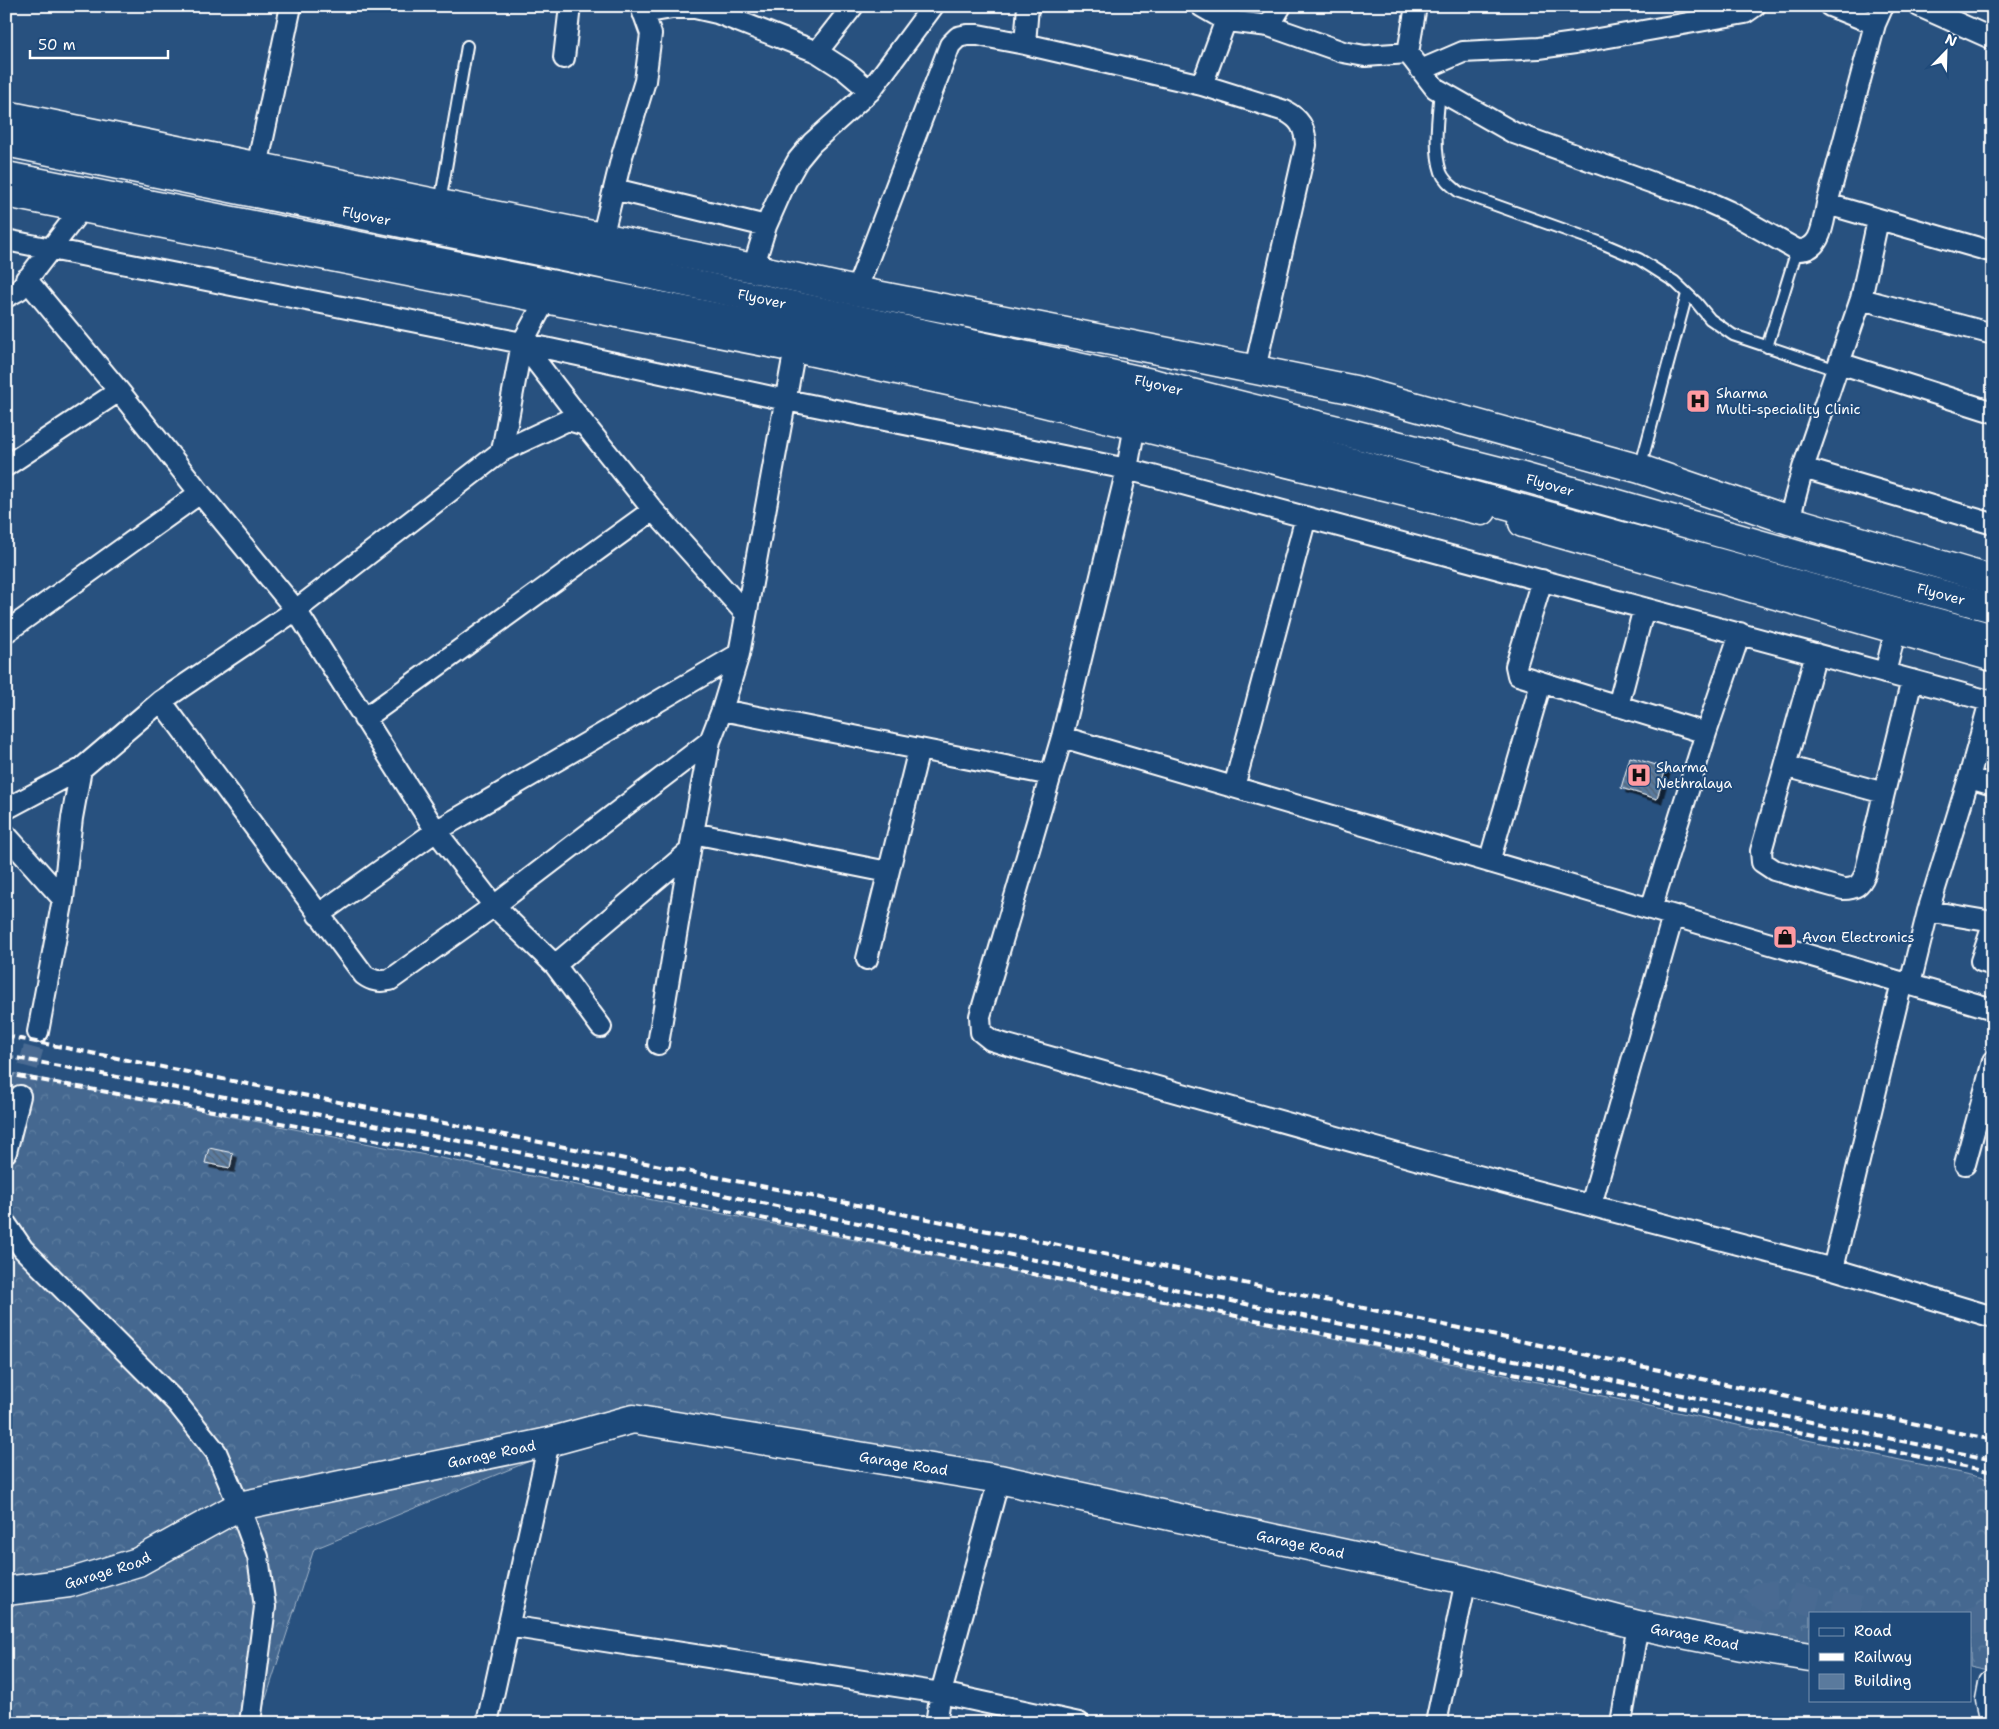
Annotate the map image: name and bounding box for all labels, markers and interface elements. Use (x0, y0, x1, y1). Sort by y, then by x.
scale bar (30, 28, 168, 60)
north arrow (1922, 28, 1972, 78)
text: N (1942, 30, 1960, 50)
text: 50 m (38, 35, 76, 55)
street label: Flyover (341, 202, 393, 230)
street label: Flyover (736, 285, 788, 313)
street label: Flyover (1133, 371, 1185, 400)
place label: Sharma Multi-speciality Clinic (1716, 384, 1861, 418)
hospital icon: Sharma Multi-speciality Clinic (1685, 388, 1711, 414)
street label: Flyover (1524, 469, 1577, 500)
street label: Flyover (1915, 579, 1968, 609)
place label: Sharma Nethralaya (1656, 758, 1733, 792)
hospital icon: Sharma Nethralaya (1626, 762, 1652, 788)
shop icon: Avon Electronics (1772, 924, 1798, 950)
place label: Avon Electronics (1802, 928, 1915, 946)
street label: Garage Road (446, 1436, 537, 1472)
street label: Garage Road (858, 1447, 950, 1480)
street label: Garage Road (1255, 1526, 1346, 1562)
street label: Garage Road (62, 1548, 154, 1593)
legend (1809, 1612, 1972, 1702)
street label: Garage Road (1649, 1619, 1741, 1654)
text: Road (1854, 1621, 1892, 1641)
text: Railway (1854, 1647, 1912, 1667)
text: Building (1854, 1671, 1911, 1691)

